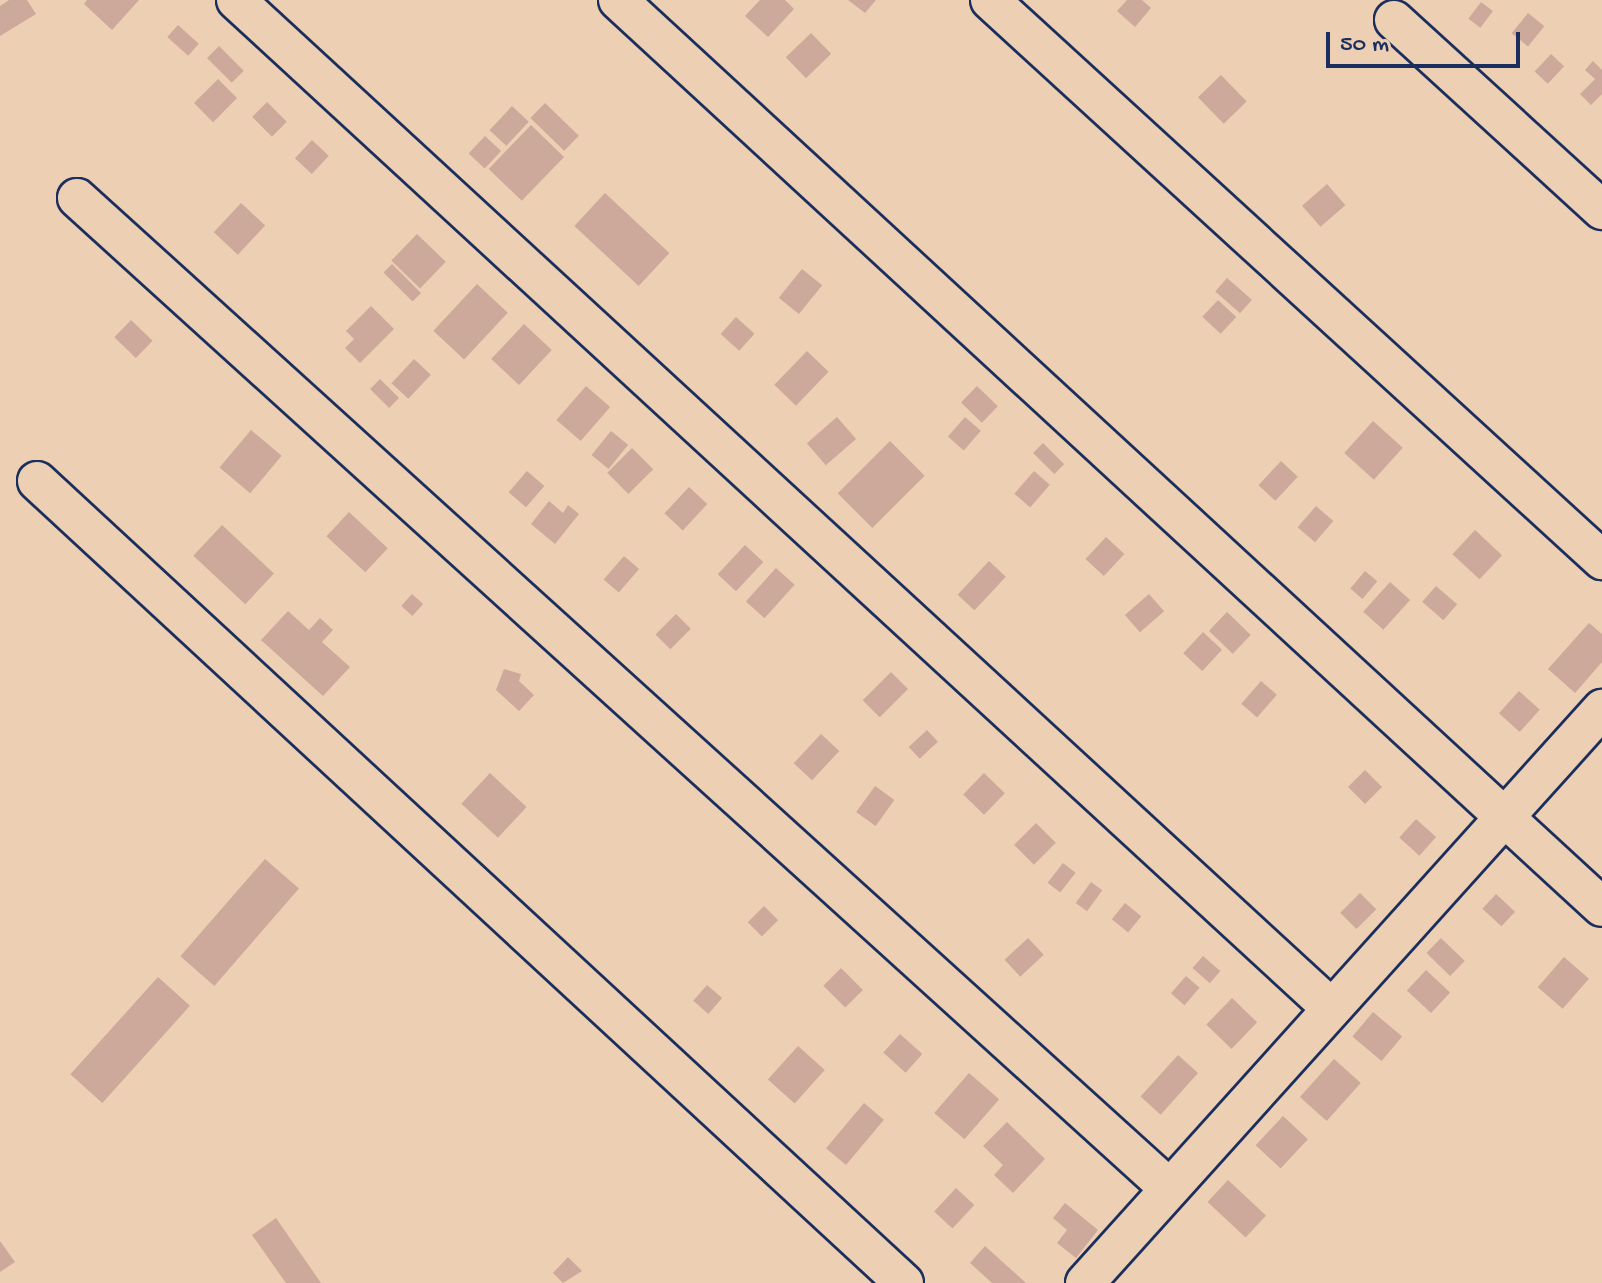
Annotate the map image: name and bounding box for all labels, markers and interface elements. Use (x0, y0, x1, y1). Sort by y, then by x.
scale bar (1330, 16, 1524, 66)
text: 50 m (1340, 31, 1389, 60)

